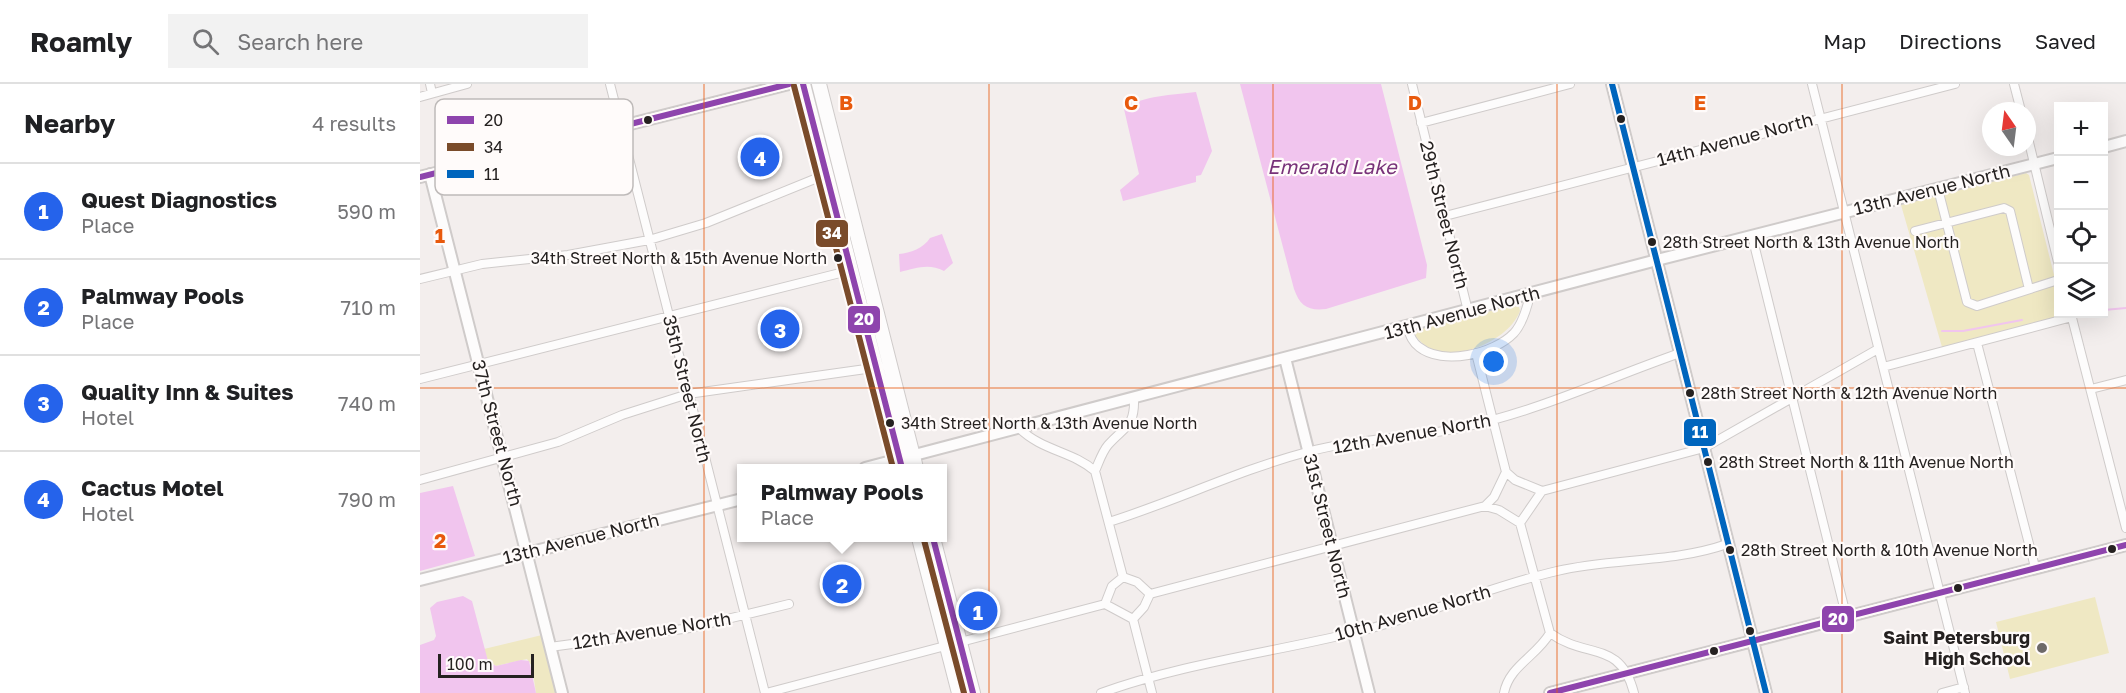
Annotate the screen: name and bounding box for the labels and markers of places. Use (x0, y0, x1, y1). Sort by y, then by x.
unlabelled marker (1615, 113, 1627, 125)
unlabelled marker (642, 114, 654, 126)
pin: 4 (740, 134, 780, 180)
place label: 28th Street North & 13th Avenue North (1663, 232, 1959, 252)
marker: 28th Street North & 13th Avenue North (1646, 236, 1658, 248)
place label: 34th Street North & 15th Avenue North (531, 248, 827, 268)
marker: 34th Street North & 15th Avenue North (832, 252, 844, 264)
pin: 3 (760, 306, 800, 352)
place label: 28th Street North & 12th Avenue North (1701, 383, 1997, 403)
marker: 28th Street North & 12th Avenue North (1684, 387, 1696, 399)
place label: 34th Street North & 13th Avenue North (901, 413, 1197, 433)
marker: 34th Street North & 13th Avenue North (884, 417, 896, 429)
place label: 28th Street North & 11th Avenue North (1719, 452, 2014, 472)
marker: 28th Street North & 11th Avenue North (1702, 456, 1714, 468)
place label: 28th Street North & 10th Avenue North (1741, 540, 2038, 560)
unlabelled marker (2106, 543, 2118, 555)
marker: 28th Street North & 10th Avenue North (1724, 544, 1736, 556)
pin: 2 (822, 562, 862, 606)
unlabelled marker (1952, 582, 1964, 594)
pin: 1 (958, 588, 998, 634)
unlabelled marker (1744, 625, 1756, 637)
place label: Saint Petersburg High School (1883, 626, 2030, 669)
marker: Saint Petersburg High School (2035, 641, 2049, 655)
unlabelled marker (1708, 645, 1720, 657)

